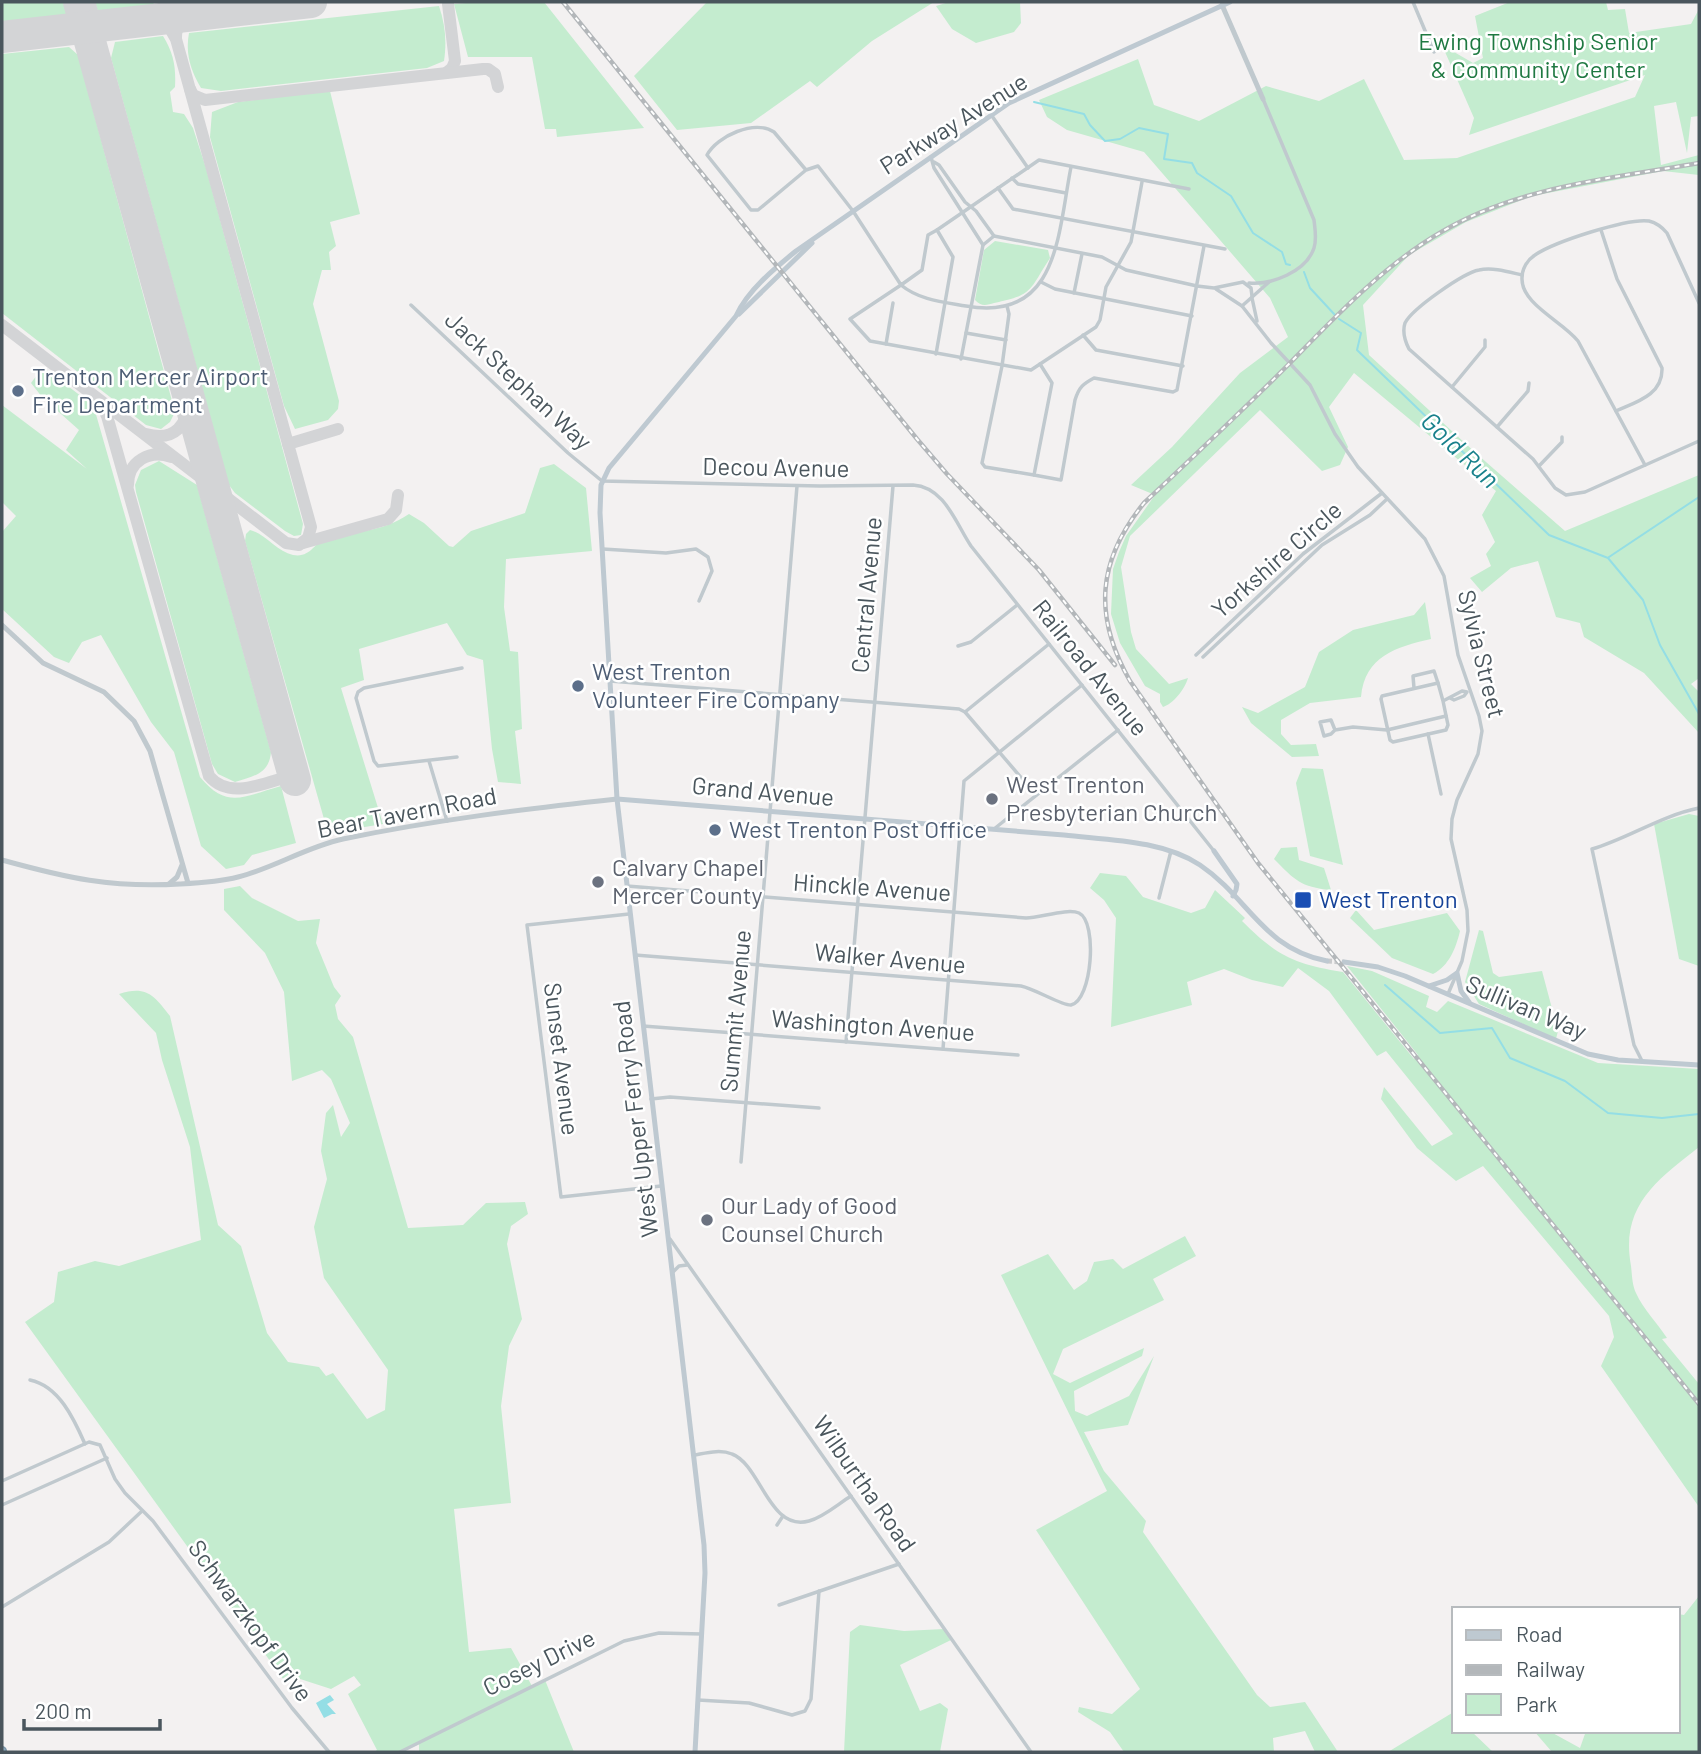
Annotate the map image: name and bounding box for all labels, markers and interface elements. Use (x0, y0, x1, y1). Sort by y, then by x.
park label: Ewing Township Senior & Community Center (1418, 26, 1658, 83)
street label: Parkway Avenue (874, 66, 1032, 180)
street label: Jack Stephan Way (440, 305, 598, 455)
place label: Trenton Mercer Airport Fire Department (32, 361, 269, 418)
marker: Trenton Mercer Airport Fire Department (10, 383, 26, 399)
water label: Gold Run (1416, 404, 1506, 494)
street label: Decou Avenue (702, 451, 850, 482)
street label: Yorkshire Circle (1205, 495, 1347, 623)
street label: Central Avenue (844, 516, 887, 674)
street label: Sylvia Street (1453, 587, 1512, 721)
street label: Railroad Avenue (1027, 593, 1155, 741)
place label: West Trenton Volunteer Fire Company (592, 656, 840, 713)
marker: West Trenton Volunteer Fire Company (570, 678, 586, 694)
place label: West Trenton Presbyterian Church (1006, 769, 1217, 826)
street label: Grand Avenue (691, 770, 835, 811)
street label: Bear Tavern Road (314, 780, 499, 843)
marker: West Trenton Presbyterian Church (984, 791, 1000, 807)
place label: West Trenton Post Office (729, 814, 987, 843)
marker: West Trenton Post Office (707, 822, 723, 838)
place label: Calvary Chapel Mercer County (612, 852, 764, 909)
street label: Hinckle Avenue (792, 867, 952, 906)
marker: Calvary Chapel Mercer County (590, 874, 606, 890)
place label: West Trenton (1319, 884, 1458, 913)
marker: West Trenton (1293, 890, 1313, 910)
street label: Summit Avenue (713, 929, 756, 1093)
street label: Walker Avenue (813, 936, 967, 979)
street label: Sullivan Way (1462, 968, 1591, 1045)
street label: Sunset Avenue (539, 981, 586, 1137)
street label: West Upper Ferry Road (606, 999, 663, 1239)
street label: Washington Avenue (770, 1003, 976, 1046)
place label: Our Lady of Good Counsel Church (721, 1190, 897, 1247)
marker: Our Lady of Good Counsel Church (699, 1212, 715, 1228)
street label: Wilburtha Road (808, 1409, 923, 1557)
street label: Schwarzkopf Drive (183, 1534, 320, 1707)
legend (1452, 1607, 1680, 1733)
text: Road (1516, 1621, 1562, 1646)
street label: Cosey Drive (478, 1622, 599, 1701)
text: Railway (1516, 1656, 1585, 1681)
scale bar (24, 1688, 161, 1732)
text: Park (1516, 1691, 1557, 1716)
text: 200 m (35, 1698, 92, 1723)

